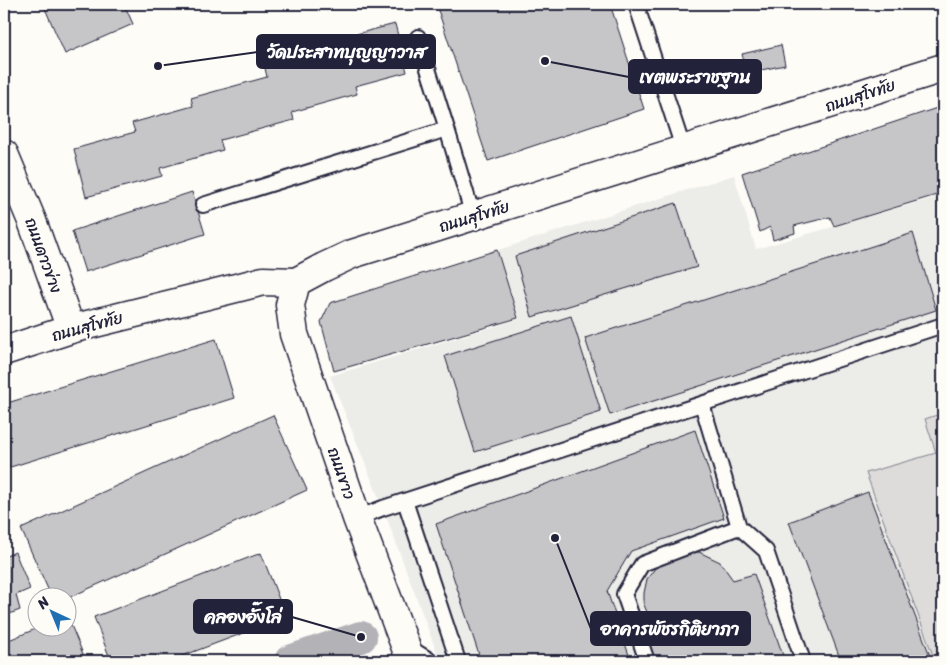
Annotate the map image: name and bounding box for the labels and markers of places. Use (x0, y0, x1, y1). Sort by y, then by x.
callout: วัดประสาทบุญญาวาส (257, 35, 435, 68)
callout: เขตพระราชฐาน (629, 60, 761, 93)
callout: คลองอั๊งโล่ (194, 600, 292, 633)
callout: อาคารพัชรกิติยาภา (591, 612, 750, 645)

